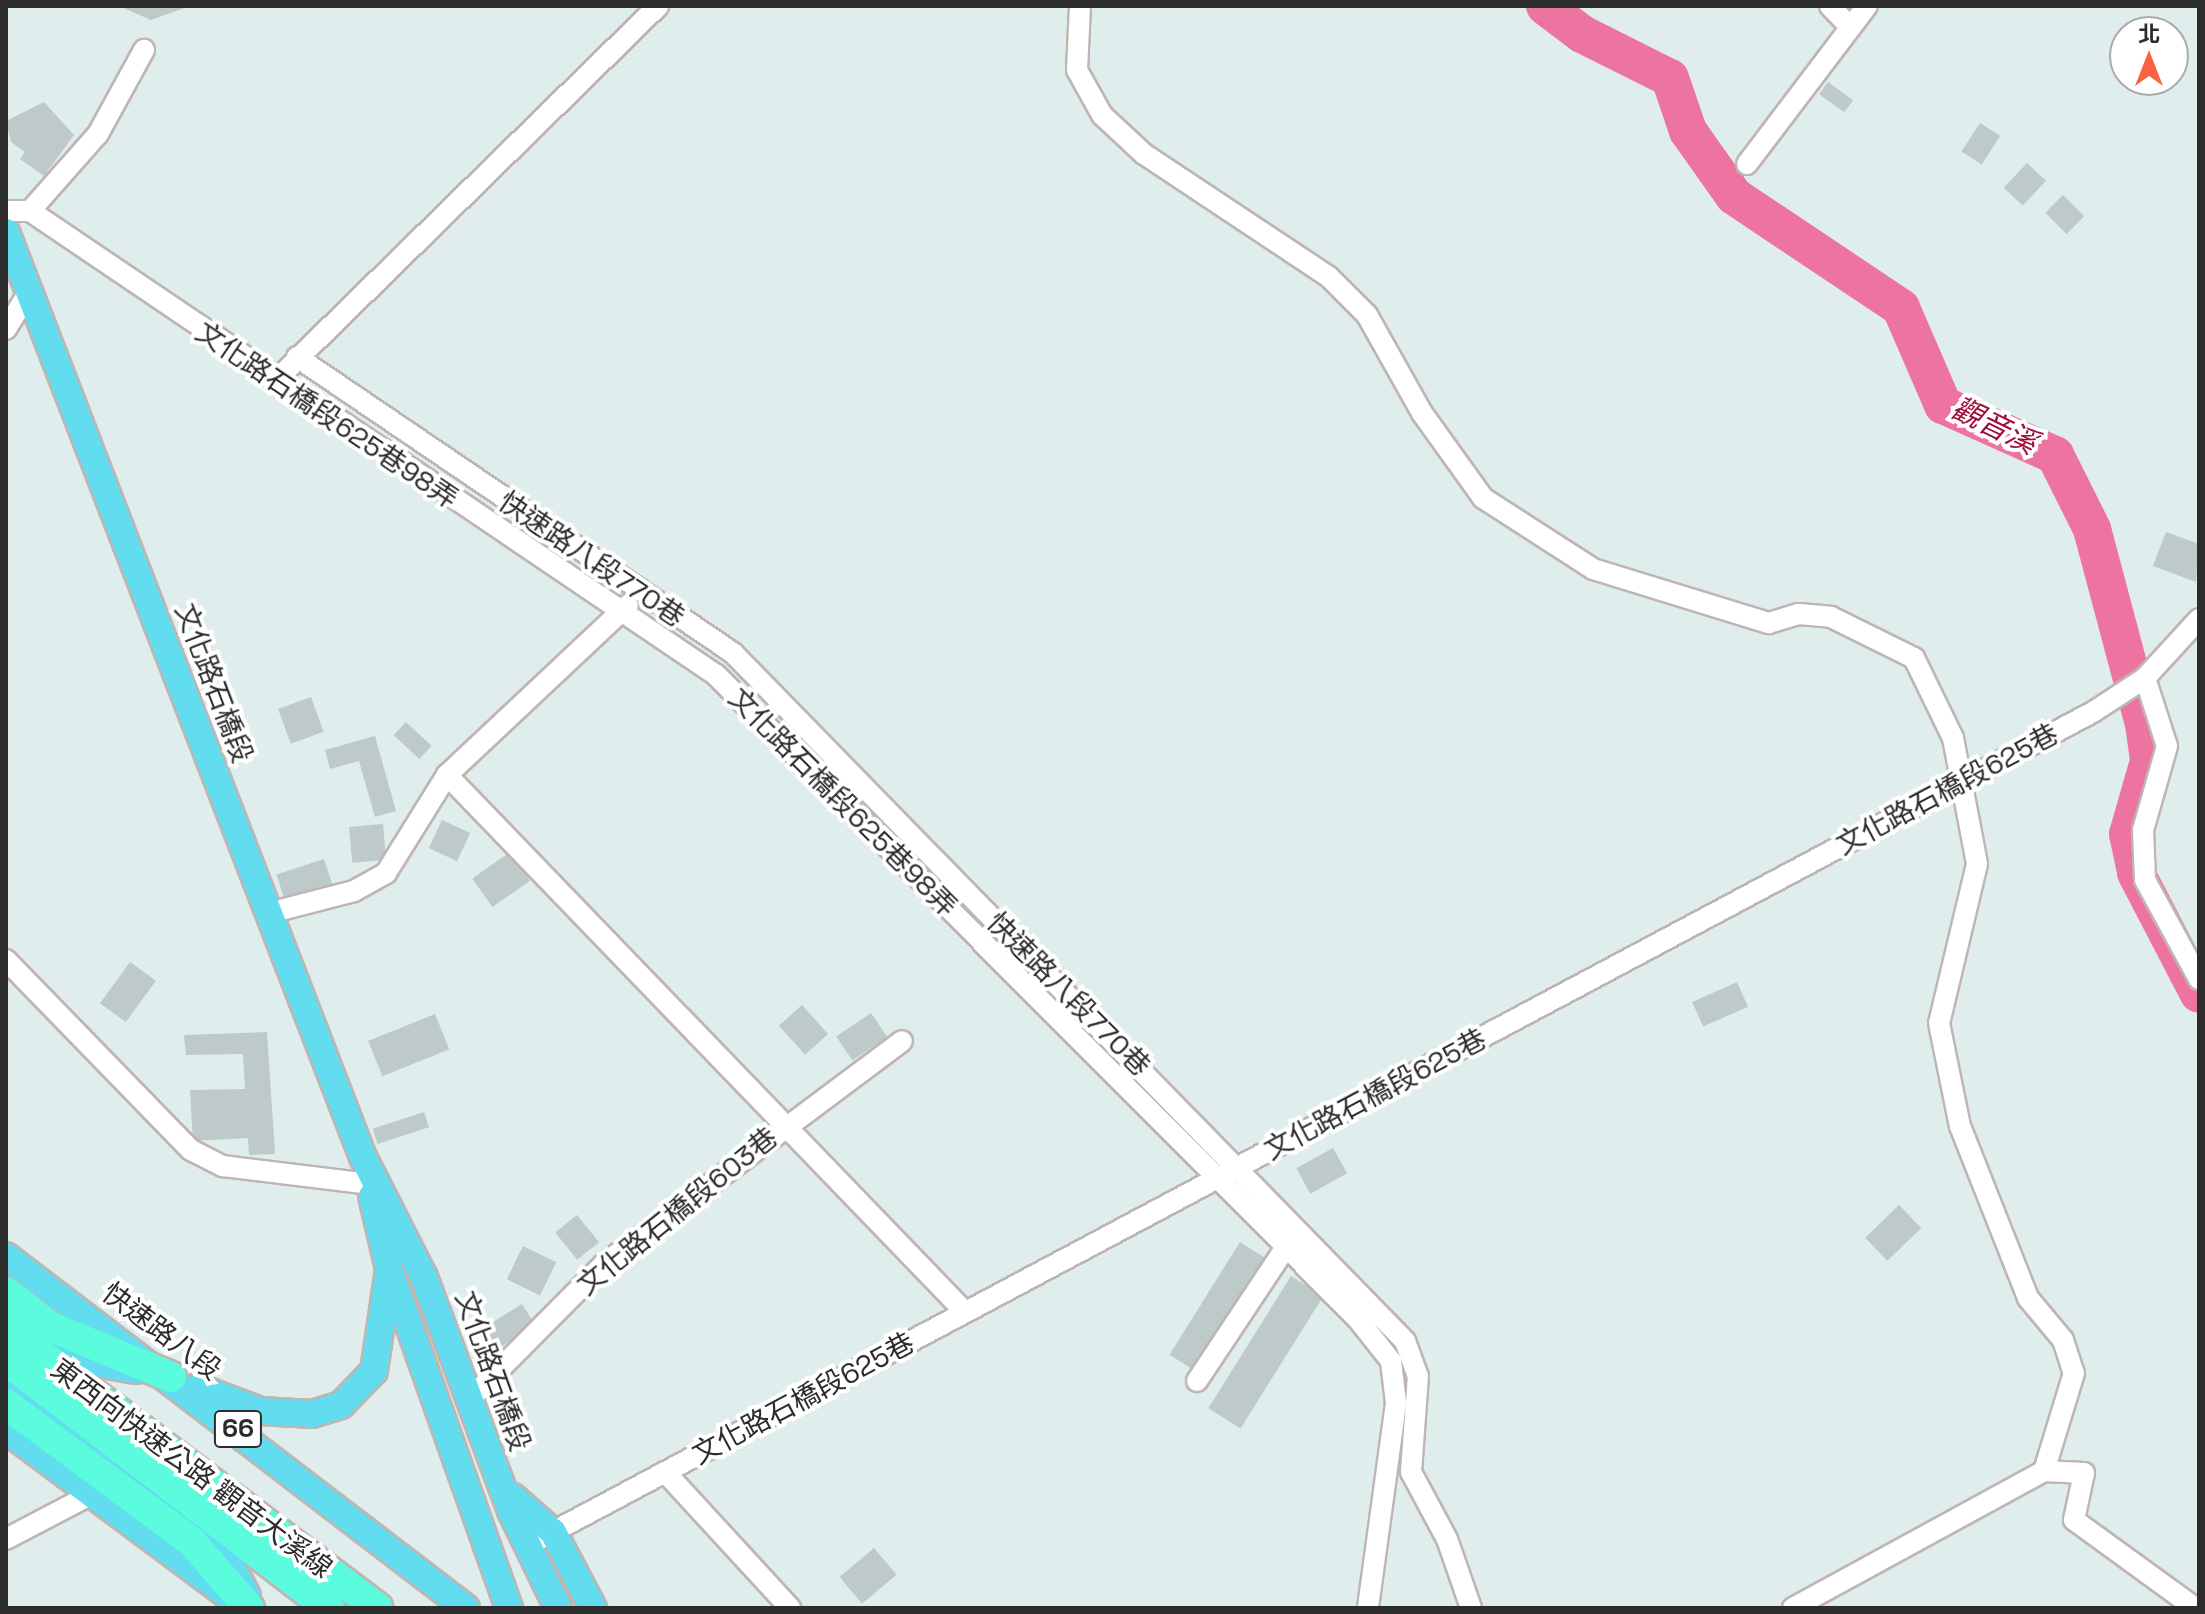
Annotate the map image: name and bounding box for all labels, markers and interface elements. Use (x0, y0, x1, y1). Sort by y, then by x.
north arrow (2109, 16, 2189, 96)
text: 北 (2138, 20, 2160, 48)
street label: 文化路石橋段625巷98弄 (189, 315, 465, 515)
water label: 觀音溪 (1946, 390, 2042, 462)
street label: 快速路八段770巷 (493, 484, 691, 634)
street label: 文化路石橋段 (168, 599, 260, 767)
street label: 文化路石橋段625巷98弄 (722, 681, 964, 923)
street label: 文化路石橋段625巷 (1830, 716, 2064, 862)
street label: 快速路八段770巷 (980, 905, 1158, 1083)
street label: 文化路石橋段625巷 (1258, 1021, 1492, 1167)
street label: 文化路石橋段603巷 (570, 1120, 784, 1302)
street label: 快速路八段 (96, 1275, 228, 1387)
street label: 文化路石橋段 (448, 1286, 538, 1456)
street label: 文化路石橋段625巷 (686, 1325, 920, 1471)
street label: 東西向快速公路 觀音大溪線 (45, 1351, 339, 1585)
road number: 66 (212, 1407, 264, 1451)

